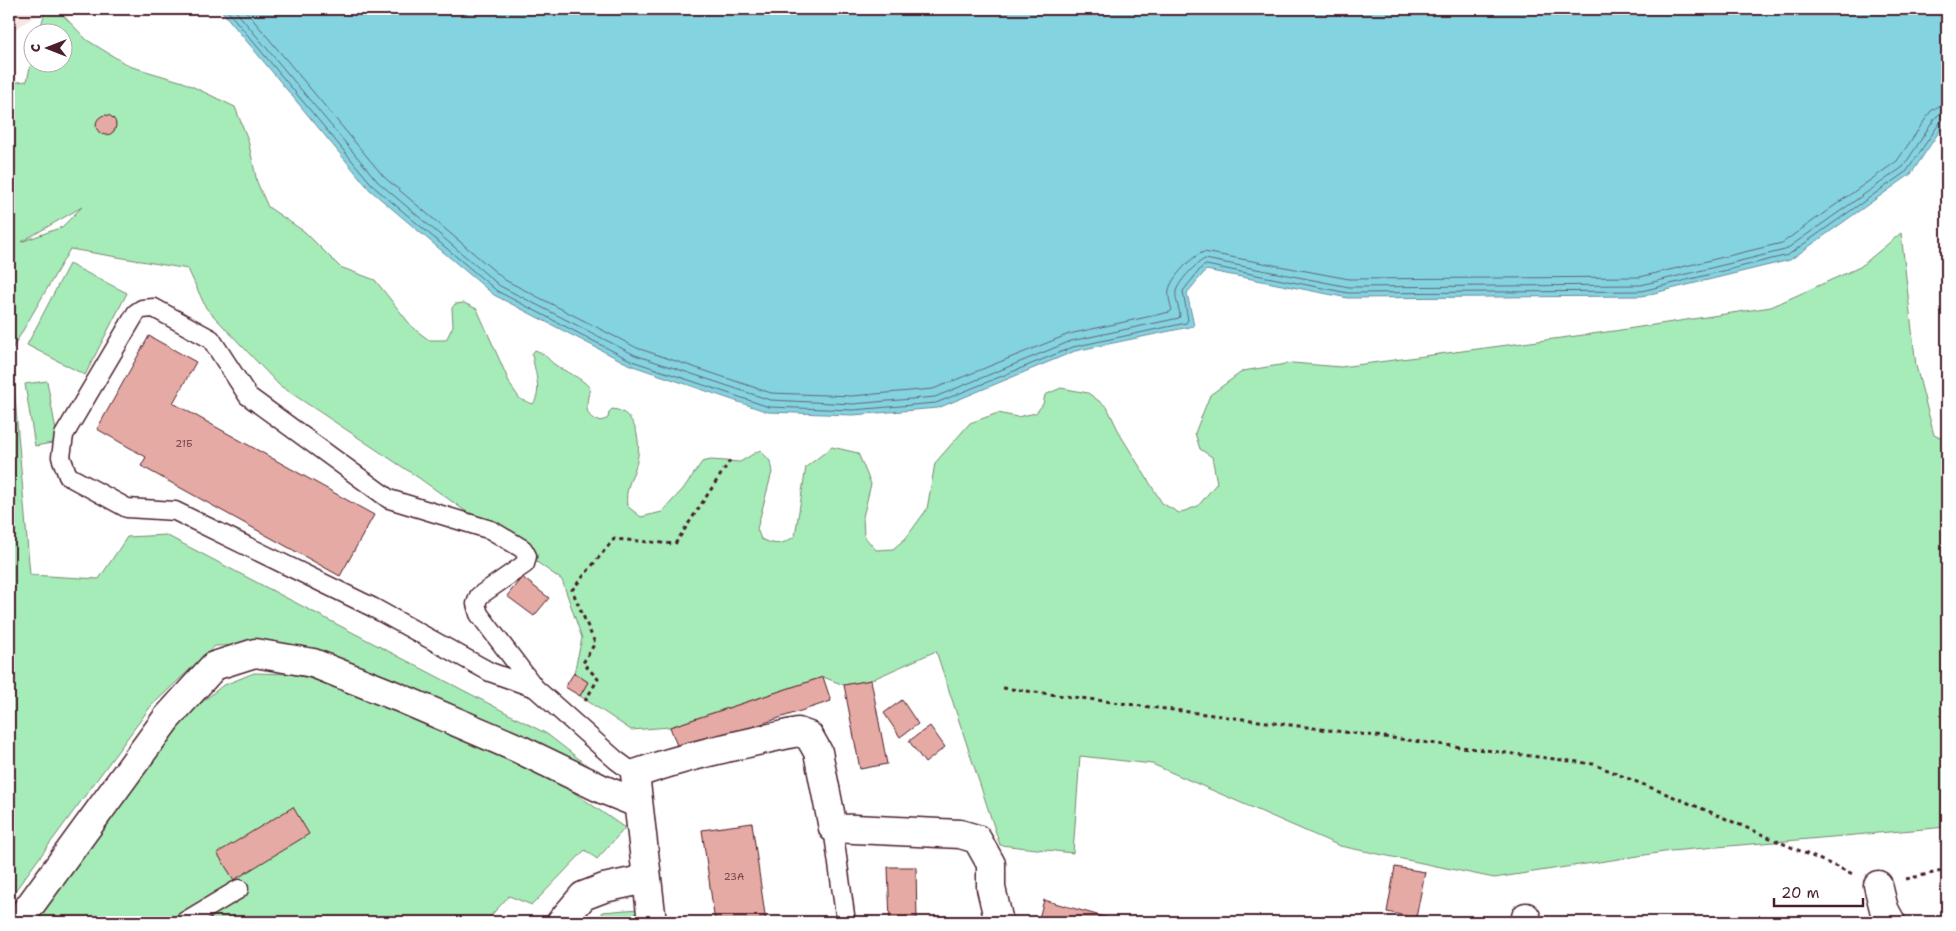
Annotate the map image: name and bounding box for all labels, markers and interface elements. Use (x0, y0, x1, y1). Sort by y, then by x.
north arrow (22, 22, 72, 72)
text: С (26, 44, 44, 52)
house number: 21Б (175, 437, 193, 450)
house number: 23А (724, 870, 744, 883)
scale bar (1774, 876, 1862, 908)
text: 20 m (1781, 883, 1820, 903)

